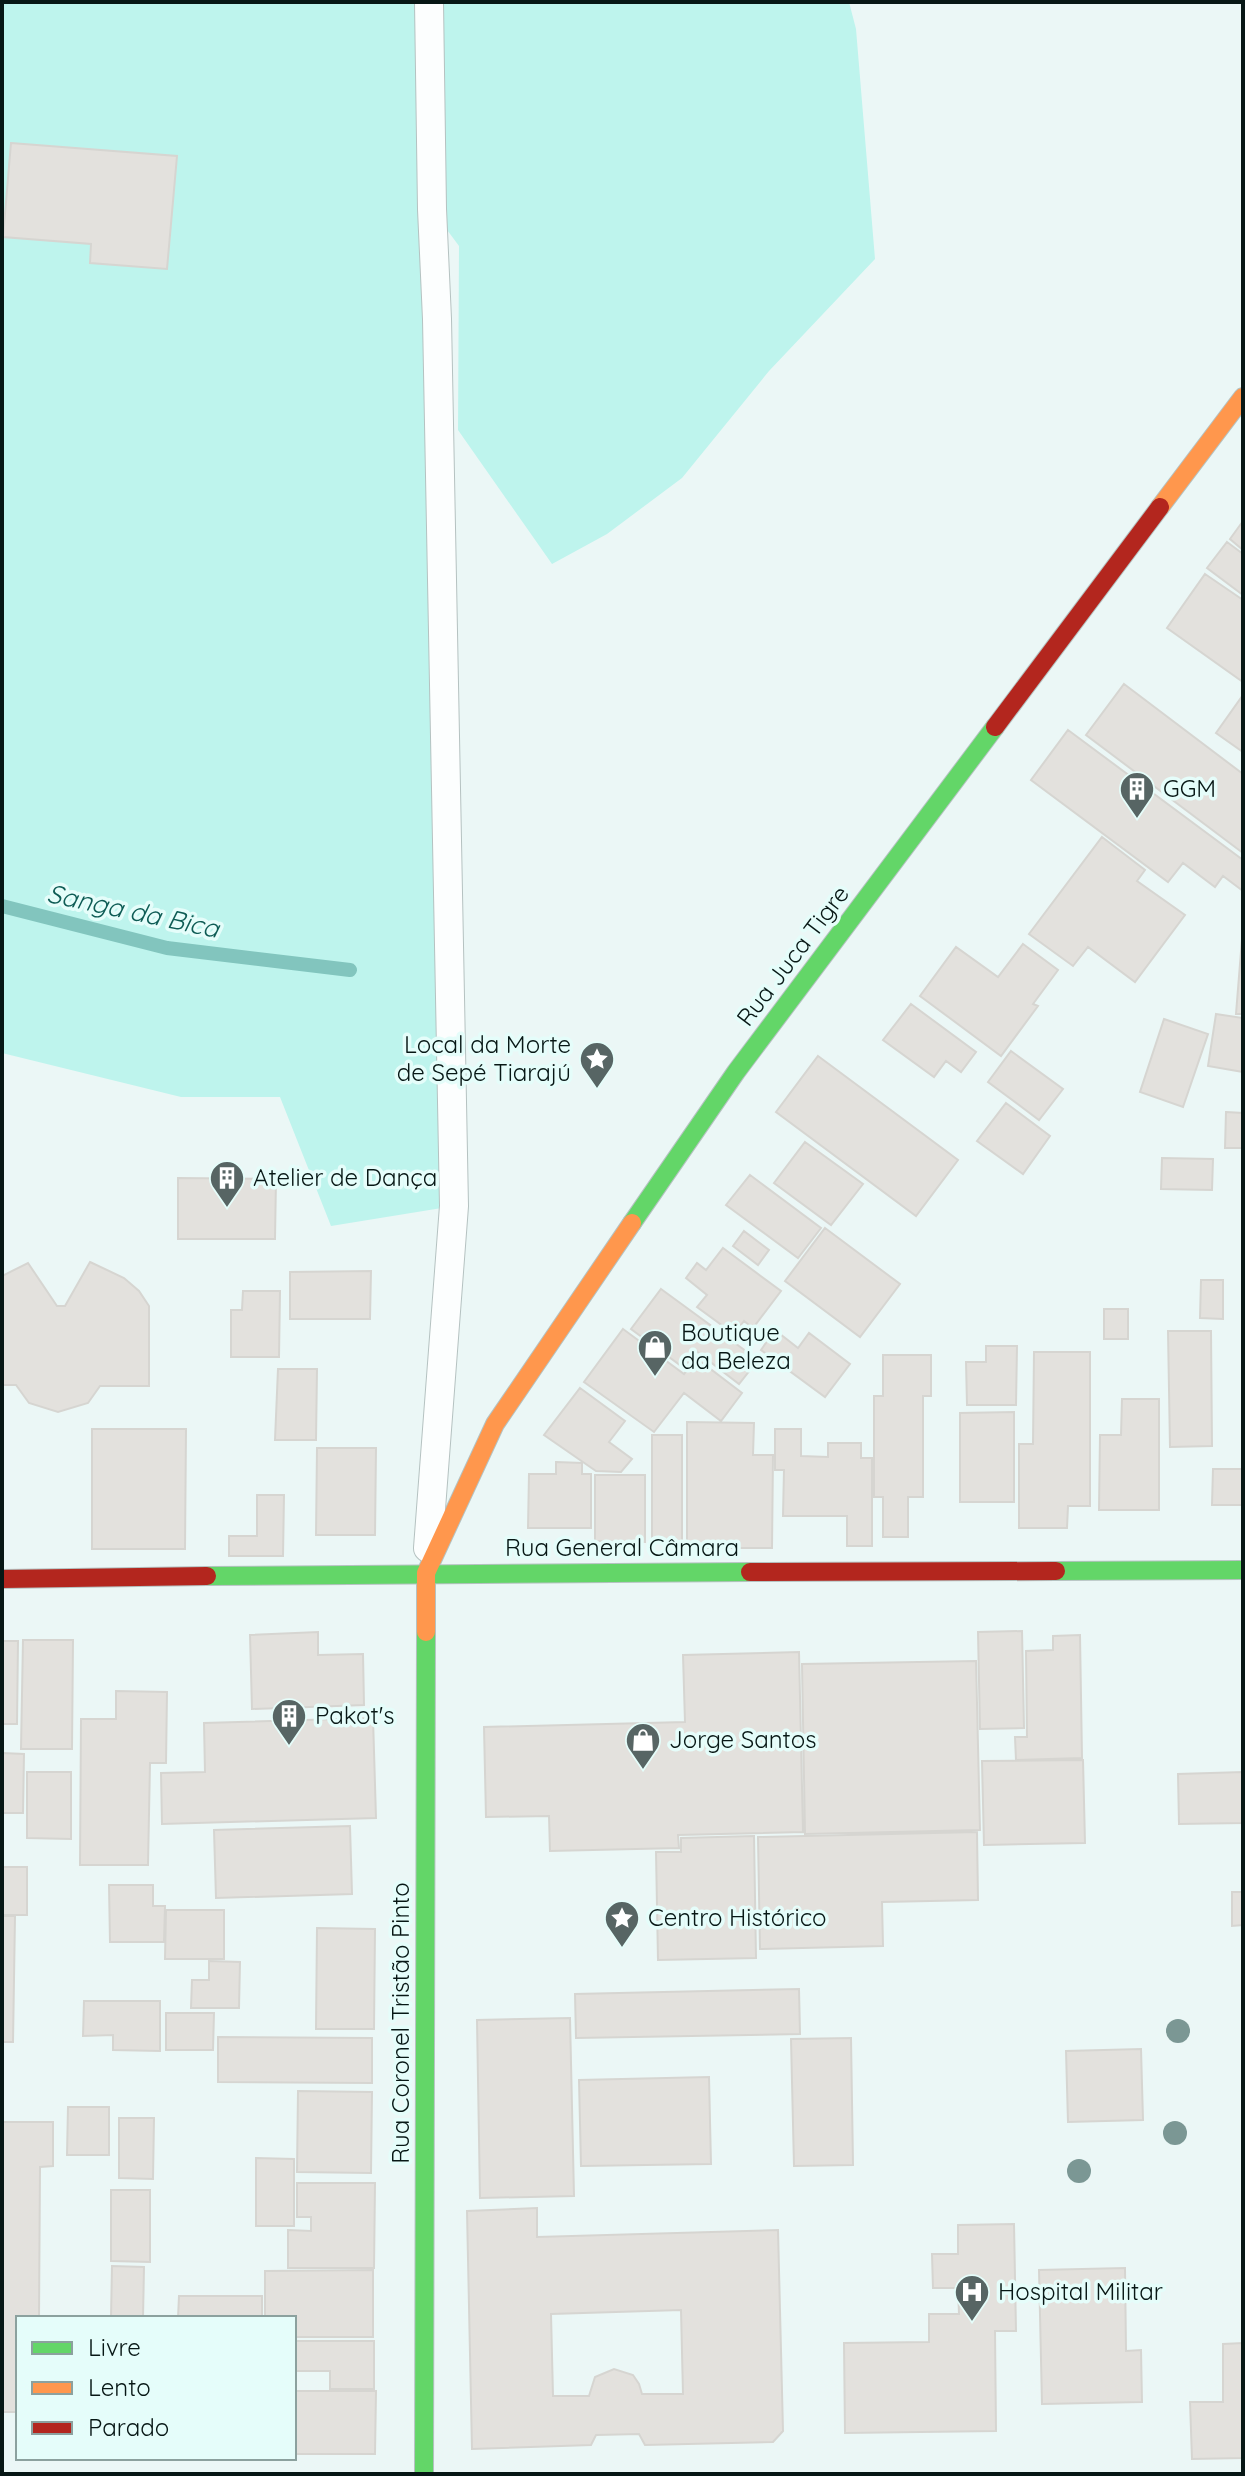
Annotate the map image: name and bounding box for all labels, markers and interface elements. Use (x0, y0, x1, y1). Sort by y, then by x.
building icon: GGM (1118, 770, 1156, 820)
place label: GGM (1163, 773, 1216, 803)
water label: Sanga da Bica (44, 876, 223, 945)
street label: Rua Juca Tigre (730, 879, 855, 1032)
place label: Local da Morte de Sepé Tiarajú (397, 1029, 571, 1087)
place icon: Local da Morte de Sepé Tiarajú (578, 1040, 616, 1090)
building icon: Atelier de Dança (208, 1159, 246, 1209)
place label: Atelier de Dança (253, 1162, 437, 1192)
place label: Boutique da Beleza (681, 1317, 791, 1375)
shop icon: Boutique da Beleza (636, 1328, 674, 1378)
street label: Rua General Câmara (505, 1532, 739, 1562)
building icon: Pakot's (270, 1697, 308, 1747)
place label: Pakot's (315, 1700, 395, 1730)
shop icon: Jorge Santos (624, 1721, 662, 1771)
place label: Jorge Santos (669, 1724, 816, 1754)
street label: Rua Coronel Tristão Pinto (385, 1882, 415, 2164)
place icon: Centro Histórico (603, 1899, 641, 1949)
place label: Centro Histórico (648, 1902, 827, 1932)
hospital icon: Hospital Militar (953, 2273, 991, 2323)
place label: Hospital Militar (998, 2276, 1163, 2306)
legend (16, 2316, 296, 2460)
text: Livre (88, 2332, 141, 2362)
text: Lento (88, 2372, 151, 2402)
text: Parado (88, 2412, 169, 2442)

